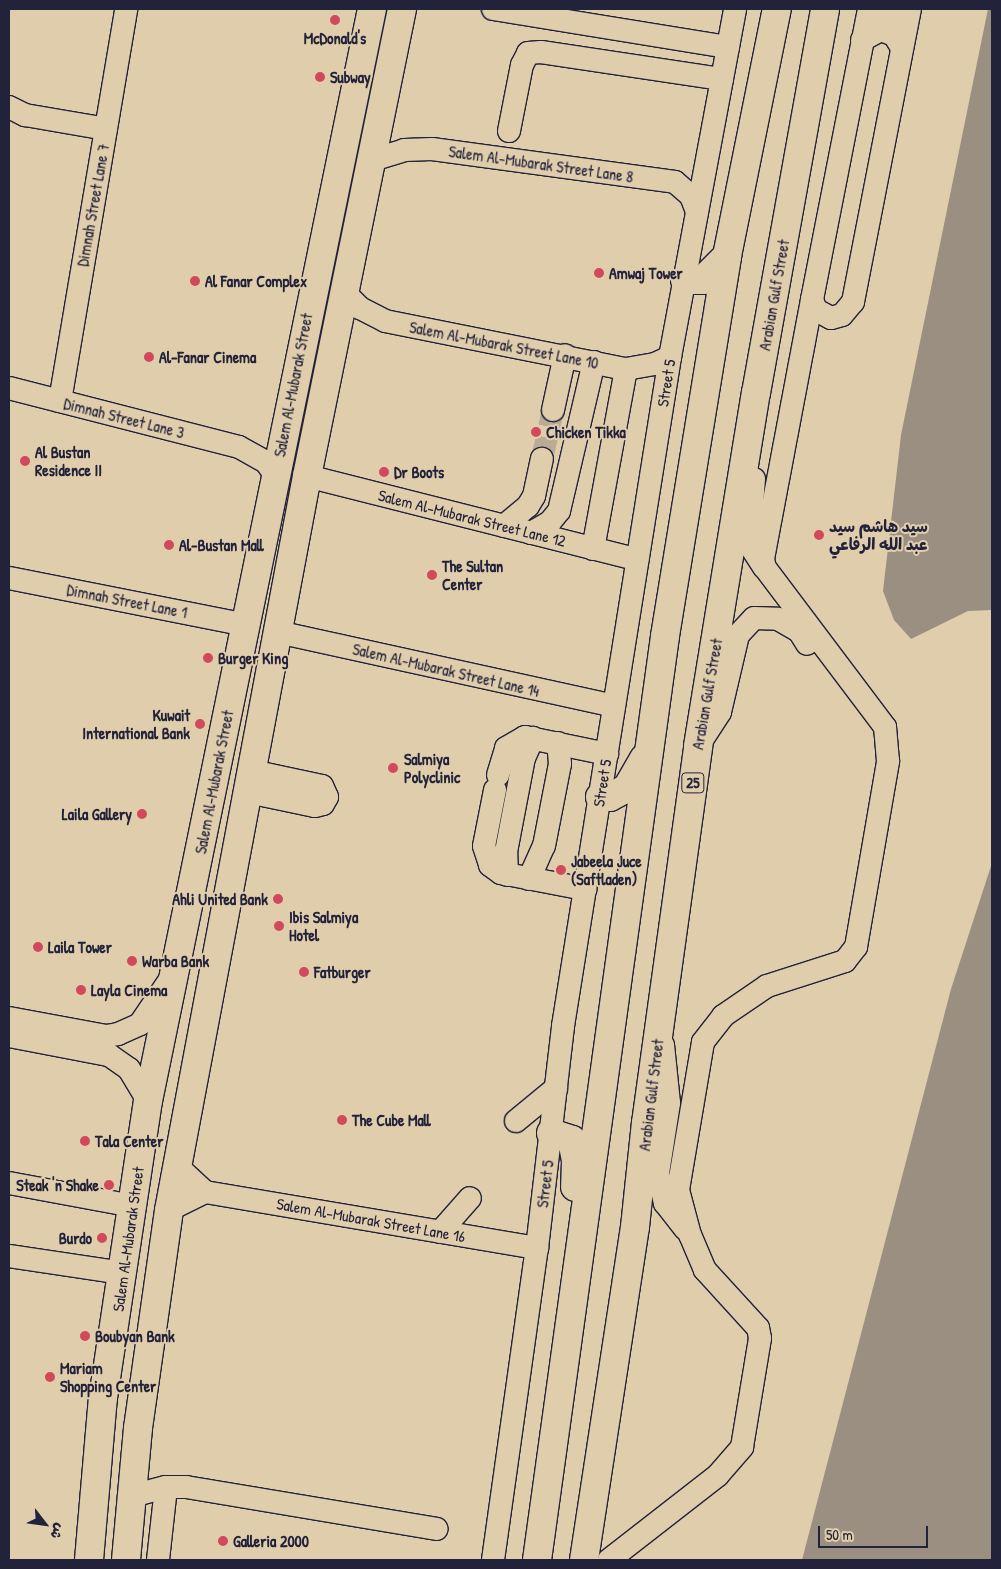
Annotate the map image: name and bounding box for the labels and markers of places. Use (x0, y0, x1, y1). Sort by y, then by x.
marker: McDonald's (329, 14, 341, 26)
place label: McDonald's (304, 28, 366, 48)
place label: Subway (330, 67, 371, 87)
marker: Subway (314, 71, 326, 83)
place label: Amwaj Tower (609, 263, 683, 283)
marker: Amwaj Tower (593, 267, 605, 279)
place label: Al Fanar Complex (205, 271, 307, 291)
marker: Al Fanar Complex (189, 275, 201, 287)
place label: Al-Fanar Cinema (159, 347, 256, 367)
marker: Al-Fanar Cinema (143, 351, 155, 363)
place label: Chicken Tikka (546, 422, 626, 442)
marker: Chicken Tikka (530, 426, 542, 438)
place label: Al Bustan Residence II (35, 442, 102, 480)
marker: Al Bustan Residence II (19, 455, 31, 467)
place label: Dr Boots (394, 462, 444, 482)
marker: Dr Boots (378, 466, 390, 478)
place label: سيد هاشم سيد عبد الله الرفاعي (829, 516, 928, 554)
marker: سيد هاشم سيد عبد الله الرفاعي (813, 529, 825, 541)
place label: Al-Bustan Mall (179, 535, 264, 555)
marker: Al-Bustan Mall (163, 539, 175, 551)
place label: The Sultan Center (442, 556, 503, 594)
marker: The Sultan Center (426, 569, 438, 581)
place label: Burger King (218, 648, 288, 668)
marker: Burger King (202, 652, 214, 664)
place label: Kuwait International Bank (82, 705, 190, 743)
marker: Kuwait International Bank (194, 718, 206, 730)
place label: Salmiya Polyclinic (404, 749, 460, 787)
marker: Salmiya Polyclinic (386, 761, 400, 775)
place label: Laila Gallery (62, 804, 132, 824)
marker: Laila Gallery (136, 808, 148, 820)
place label: Jabeela Juce (Saftladen) (571, 851, 642, 889)
marker: Jabeela Juce (Saftladen) (555, 864, 567, 876)
place label: Ahli United Bank (172, 889, 268, 909)
marker: Ahli United Bank (272, 893, 284, 905)
place label: Ibis Salmiya Hotel (289, 907, 358, 945)
marker: Ibis Salmiya Hotel (273, 920, 285, 932)
place label: Laila Tower (48, 937, 112, 957)
marker: Laila Tower (32, 941, 44, 953)
place label: Warba Bank (142, 951, 209, 971)
marker: Warba Bank (126, 955, 138, 967)
place label: Fatburger (314, 962, 371, 982)
marker: Fatburger (298, 966, 310, 978)
place label: Layla Cinema (91, 980, 167, 1000)
marker: Layla Cinema (75, 984, 87, 996)
place label: The Cube Mall (352, 1110, 431, 1130)
marker: The Cube Mall (336, 1114, 348, 1126)
place label: Tala Center (95, 1131, 163, 1151)
marker: Tala Center (79, 1135, 91, 1147)
place label: Steak 'n Shake (16, 1175, 99, 1195)
marker: Steak 'n Shake (103, 1179, 115, 1191)
place label: Burdo (59, 1228, 92, 1248)
marker: Burdo (96, 1232, 108, 1244)
place label: Boubyan Bank (95, 1326, 175, 1346)
marker: Boubyan Bank (79, 1330, 91, 1342)
place label: Mariam Shopping Center (60, 1358, 156, 1396)
marker: Mariam Shopping Center (44, 1371, 56, 1383)
place label: Galleria 2000 (233, 1531, 309, 1551)
marker: Galleria 2000 (217, 1535, 229, 1547)

